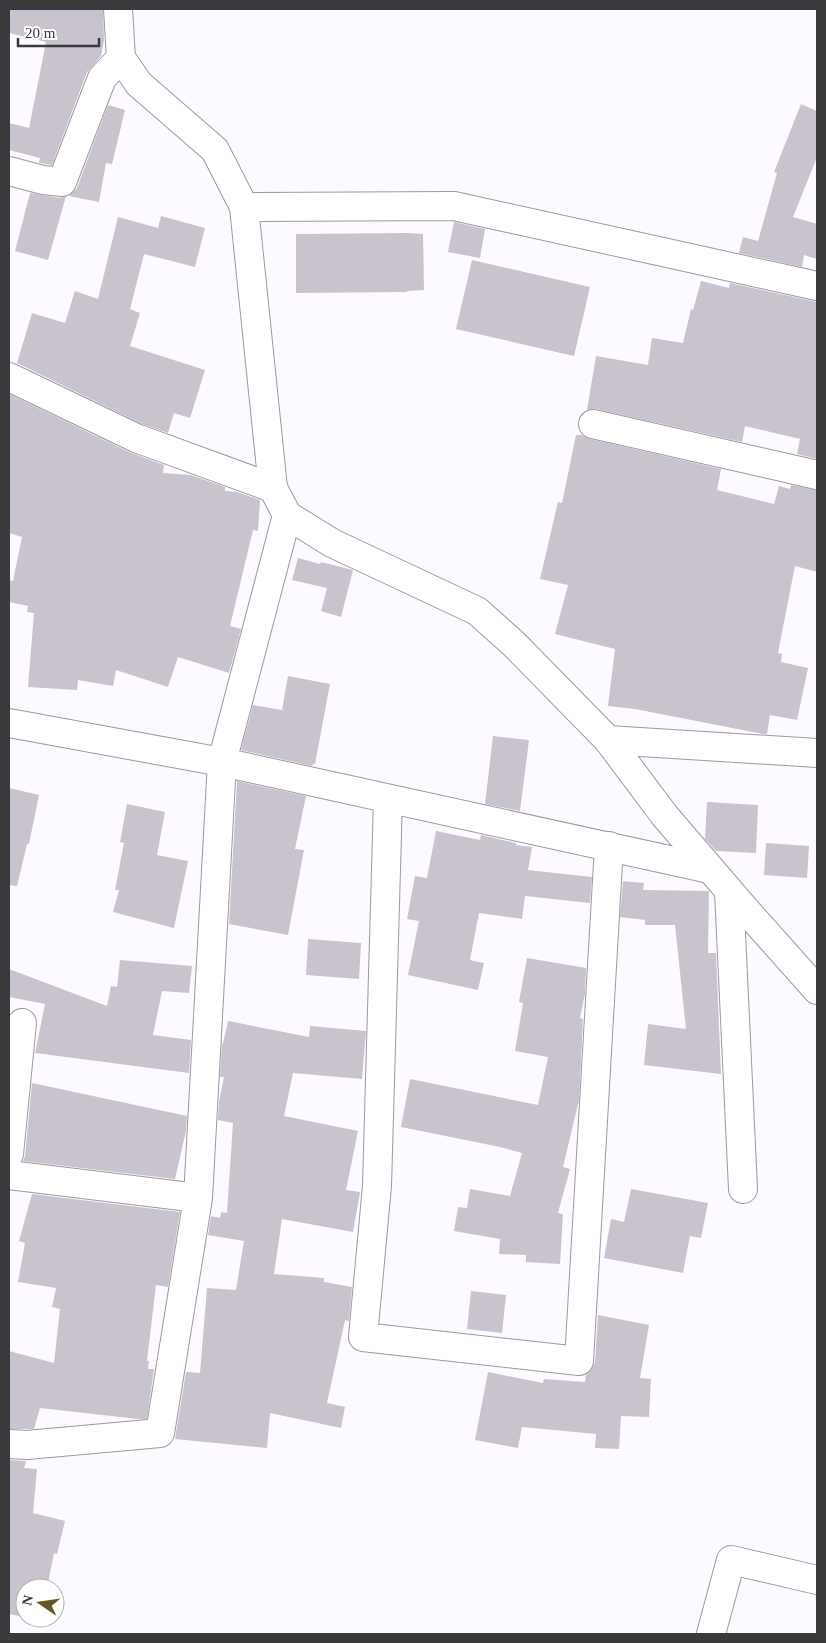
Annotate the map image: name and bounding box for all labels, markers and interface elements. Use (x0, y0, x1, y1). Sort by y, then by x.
scale bar (18, 15, 99, 47)
text: 20 m (25, 25, 56, 41)
north arrow (15, 1578, 65, 1628)
text: N (19, 1594, 36, 1607)

